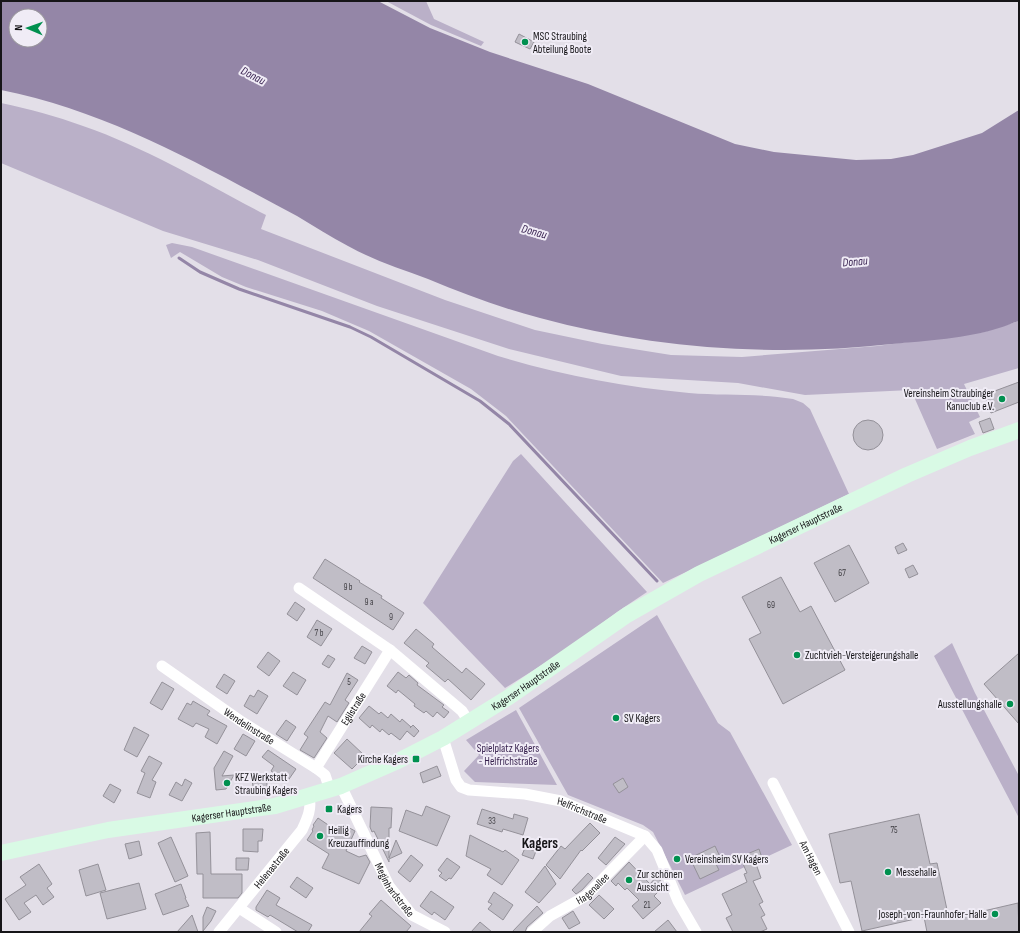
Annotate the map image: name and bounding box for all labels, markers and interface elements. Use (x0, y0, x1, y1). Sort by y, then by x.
north arrow (8, 8, 48, 48)
text: N (12, 24, 25, 31)
place label: MSC Straubing Abteilung Boote (532, 30, 591, 56)
marker: MSC Straubing Abteilung Boote (520, 37, 530, 47)
water label: Donau (238, 64, 268, 89)
water label: Donau (520, 221, 548, 243)
water label: Donau (842, 253, 868, 271)
place label: Vereinsheim Straubinger Kanuclub e.V. (904, 387, 994, 413)
marker: Vereinsheim Straubinger Kanuclub e.V. (997, 394, 1007, 404)
street label: Kagerser Hauptstraße (766, 500, 844, 546)
house number: 67 (838, 568, 846, 579)
house number: 9 b (343, 582, 353, 593)
house number: 9 a (365, 597, 373, 608)
house number: 69 (767, 600, 775, 611)
house number: 9 (389, 612, 393, 623)
house number: 7 b (315, 628, 324, 639)
place label: Zuchtvieh-Versteigerungshalle (805, 649, 919, 662)
marker: Zuchtvieh-Versteigerungshalle (792, 650, 802, 660)
street label: Kagerser Hauptstraße (489, 657, 562, 713)
house number: 5 (347, 677, 351, 688)
street label: Egilstraße (338, 690, 368, 728)
place label: Ausstellungshalle (937, 698, 1002, 711)
marker: Ausstellungshalle (1005, 699, 1015, 709)
street label: Wendelinstraße (221, 705, 277, 747)
place label: SV Kagers (624, 712, 660, 725)
marker: SV Kagers (611, 713, 621, 723)
park label: Spielplatz Kagers - Helfrichstraße (477, 742, 539, 768)
place label: Kirche Kagers (358, 753, 408, 766)
marker: Kirche Kagers (411, 754, 421, 764)
place label: KFZ Werkstatt Straubing Kagers (235, 771, 297, 797)
marker: KFZ Werkstatt Straubing Kagers (222, 778, 232, 788)
street label: Helfrichstraße (556, 794, 609, 826)
street label: Kagerser Hauptstraße (191, 800, 272, 824)
place label: Kagers (337, 803, 362, 816)
marker: Kagers (324, 804, 334, 814)
house number: 33 (488, 816, 496, 827)
place label: Heilig Kreuzauffindung (328, 824, 390, 850)
house number: 75 (890, 825, 898, 836)
marker: Heilig Kreuzauffindung (315, 831, 325, 841)
district label: Kagers (522, 834, 558, 853)
street label: Am Hagen (796, 837, 826, 878)
street label: Helenastraße (251, 844, 292, 891)
place label: Vereinsheim SV Kagers (685, 853, 768, 866)
marker: Vereinsheim SV Kagers (672, 854, 682, 864)
street label: Meginhardstraße (372, 861, 417, 919)
place label: Messehalle (896, 866, 937, 879)
marker: Messehalle (883, 867, 893, 877)
place label: Zur schönen Aussicht (636, 868, 683, 894)
street label: Hagenallee (574, 870, 612, 907)
marker: Zur schönen Aussicht (624, 875, 634, 885)
house number: 21 (644, 900, 651, 911)
place label: Joseph-von-Fraunhofer-Halle (877, 908, 987, 921)
marker: Joseph-von-Fraunhofer-Halle (990, 909, 1000, 919)

